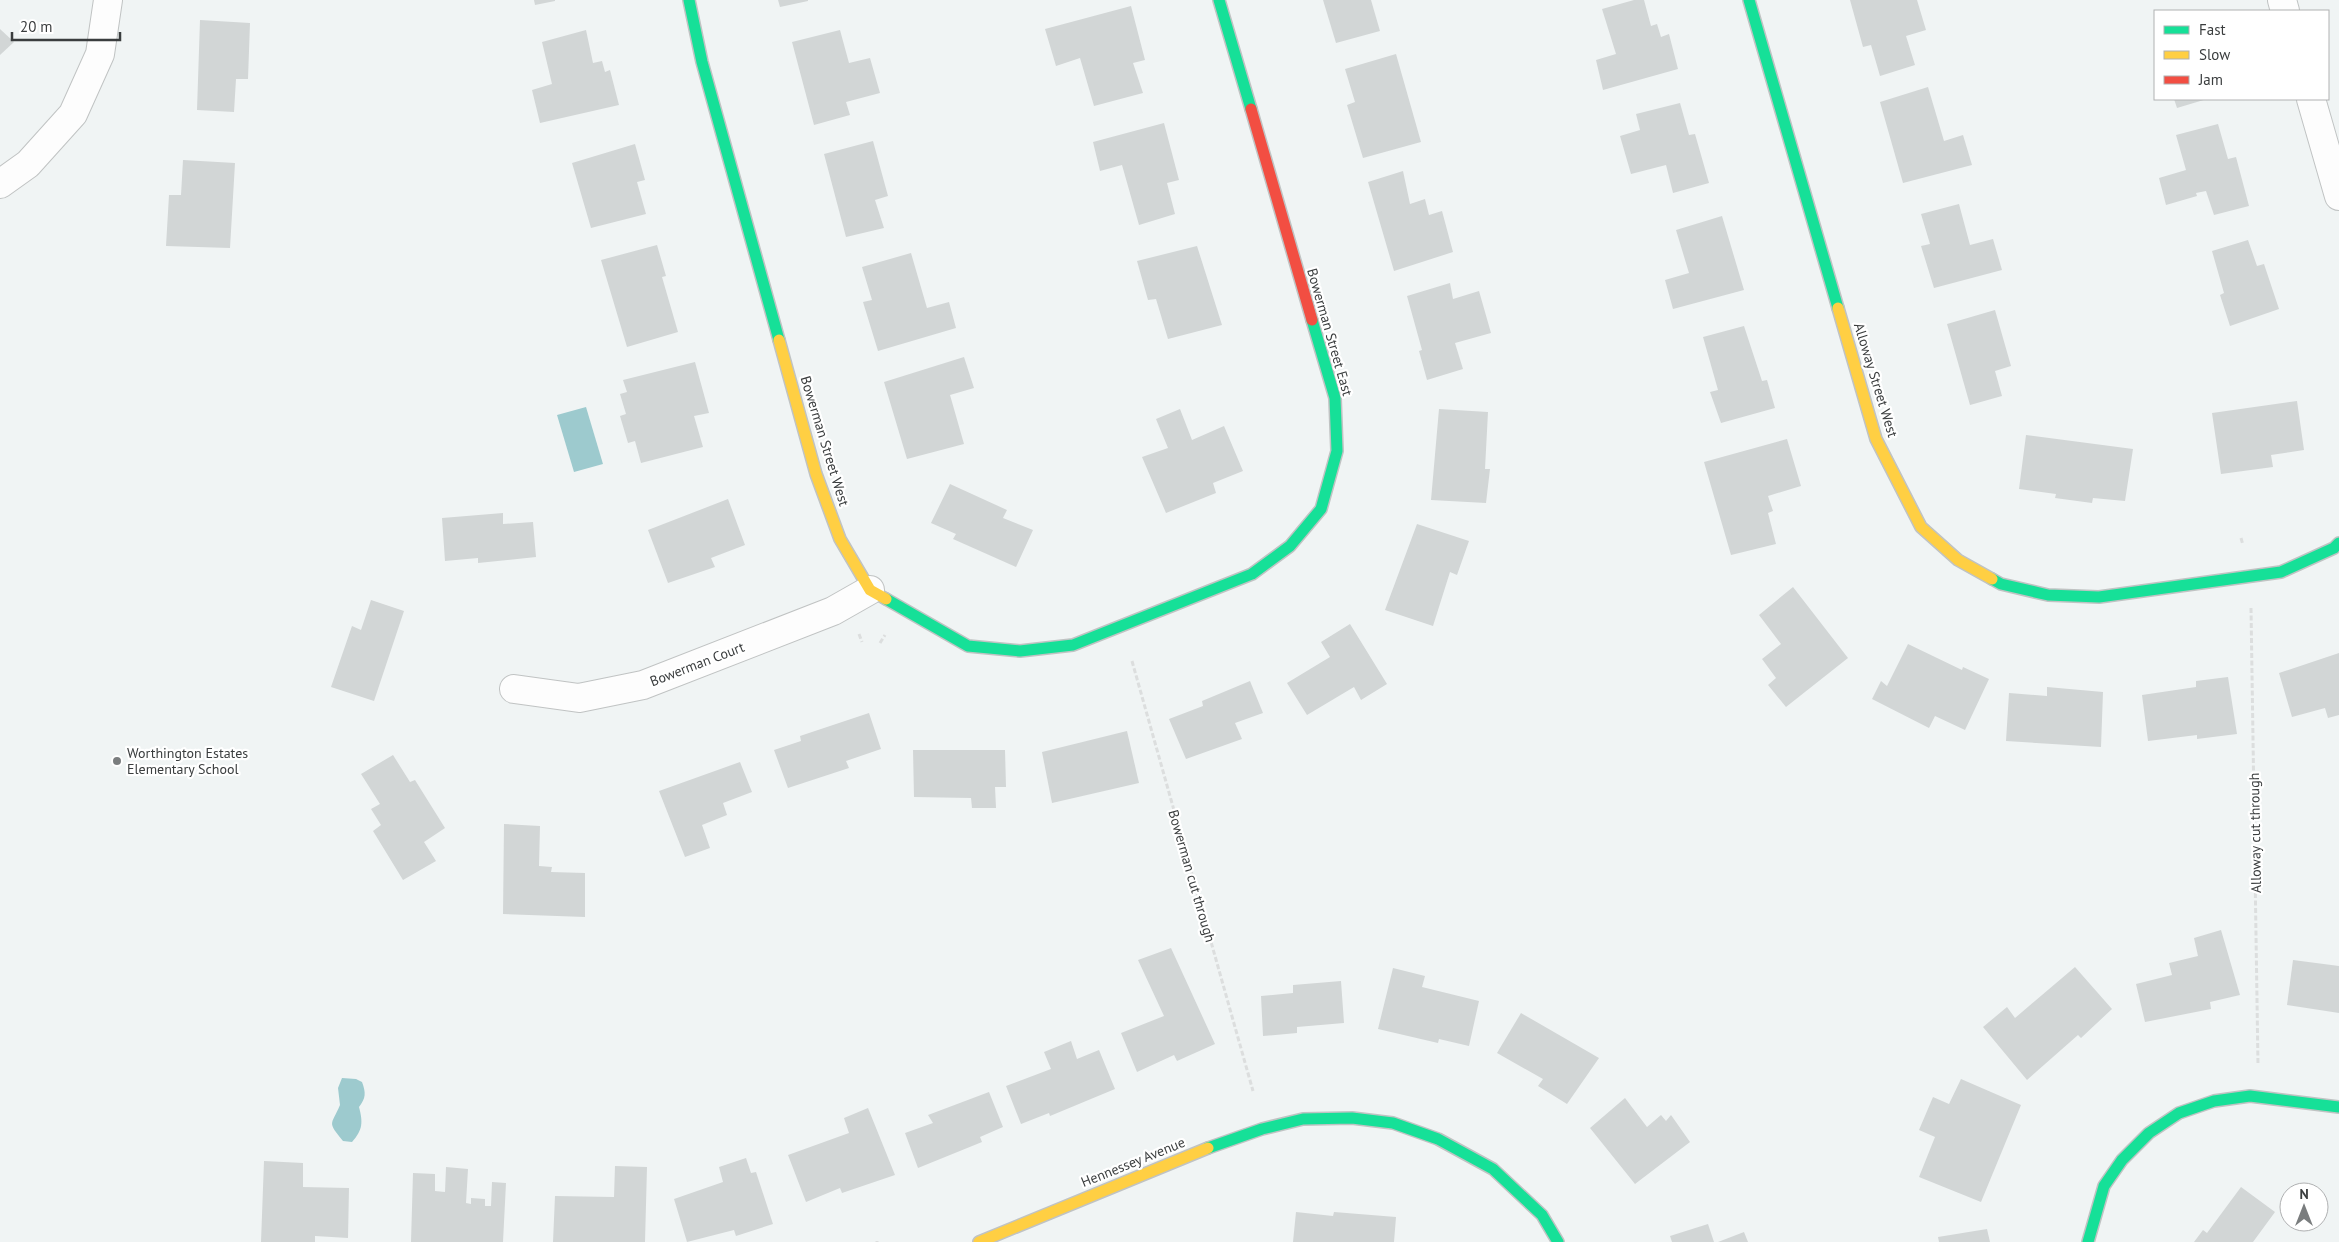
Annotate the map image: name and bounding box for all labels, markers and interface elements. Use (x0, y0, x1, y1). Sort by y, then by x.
scale bar (12, 10, 120, 42)
legend (2154, 10, 2329, 100)
text: 20 m (20, 17, 53, 36)
text: Fast (2199, 20, 2226, 39)
text: Slow (2199, 45, 2230, 64)
text: Jam (2198, 70, 2223, 89)
street label: Bowerman Street East (1303, 266, 1357, 398)
street label: Alloway Street West (1850, 321, 1902, 440)
street label: Bowerman Street West (797, 374, 853, 509)
street label: Bowerman Court (647, 638, 747, 690)
place label: Worthington Estates Elementary School (127, 744, 248, 778)
marker: Worthington Estates Elementary School (111, 755, 123, 767)
street label: Alloway cut through (2245, 773, 2265, 893)
street label: Bowerman cut through (1164, 808, 1220, 944)
street label: Hennessey Avenue (1078, 1133, 1188, 1191)
north arrow (2279, 1182, 2329, 1232)
text: N (2299, 1185, 2309, 1203)

